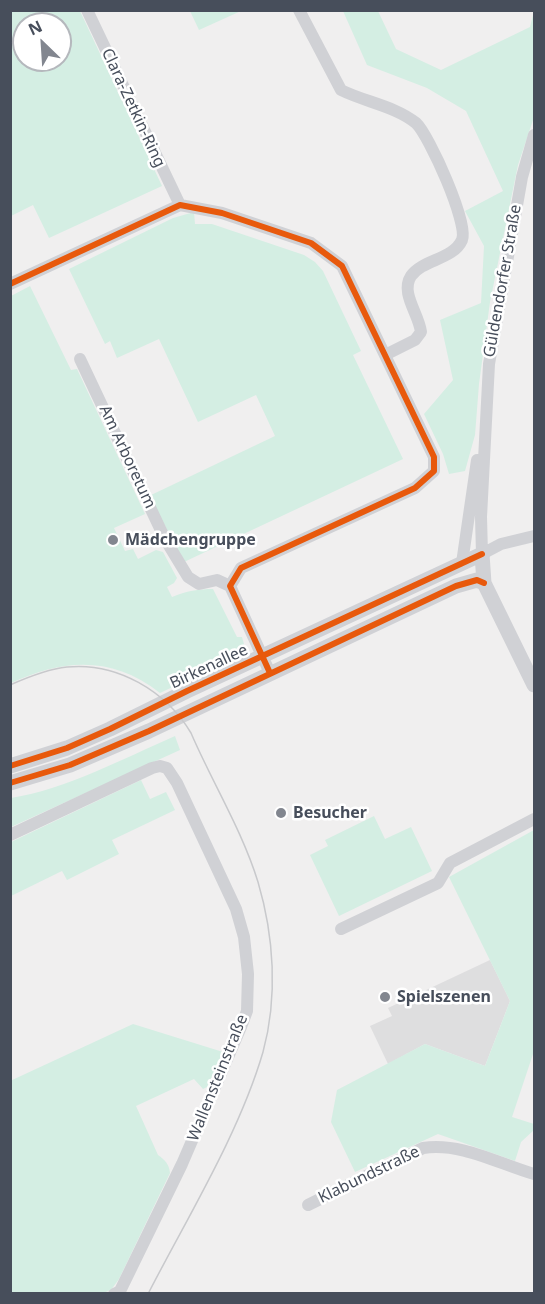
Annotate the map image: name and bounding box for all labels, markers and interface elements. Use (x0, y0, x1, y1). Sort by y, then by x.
north arrow (12, 12, 72, 72)
text: N (25, 15, 46, 40)
street label: Clara-Zetkin-Ring (97, 45, 169, 171)
street label: Güldendorfer Straße (480, 203, 526, 359)
street label: Am Arboretum (95, 402, 159, 512)
place label: Mädchengruppe (125, 530, 256, 550)
marker: Mädchengruppe (106, 533, 120, 547)
street label: Birkenallee (167, 641, 251, 693)
place label: Besucher (293, 803, 367, 823)
marker: Besucher (274, 806, 288, 820)
place label: Spielszenen (397, 987, 491, 1007)
marker: Spielszenen (378, 990, 392, 1004)
street label: Wallensteinstraße (184, 1012, 252, 1144)
street label: Klabundstraße (315, 1142, 423, 1208)

